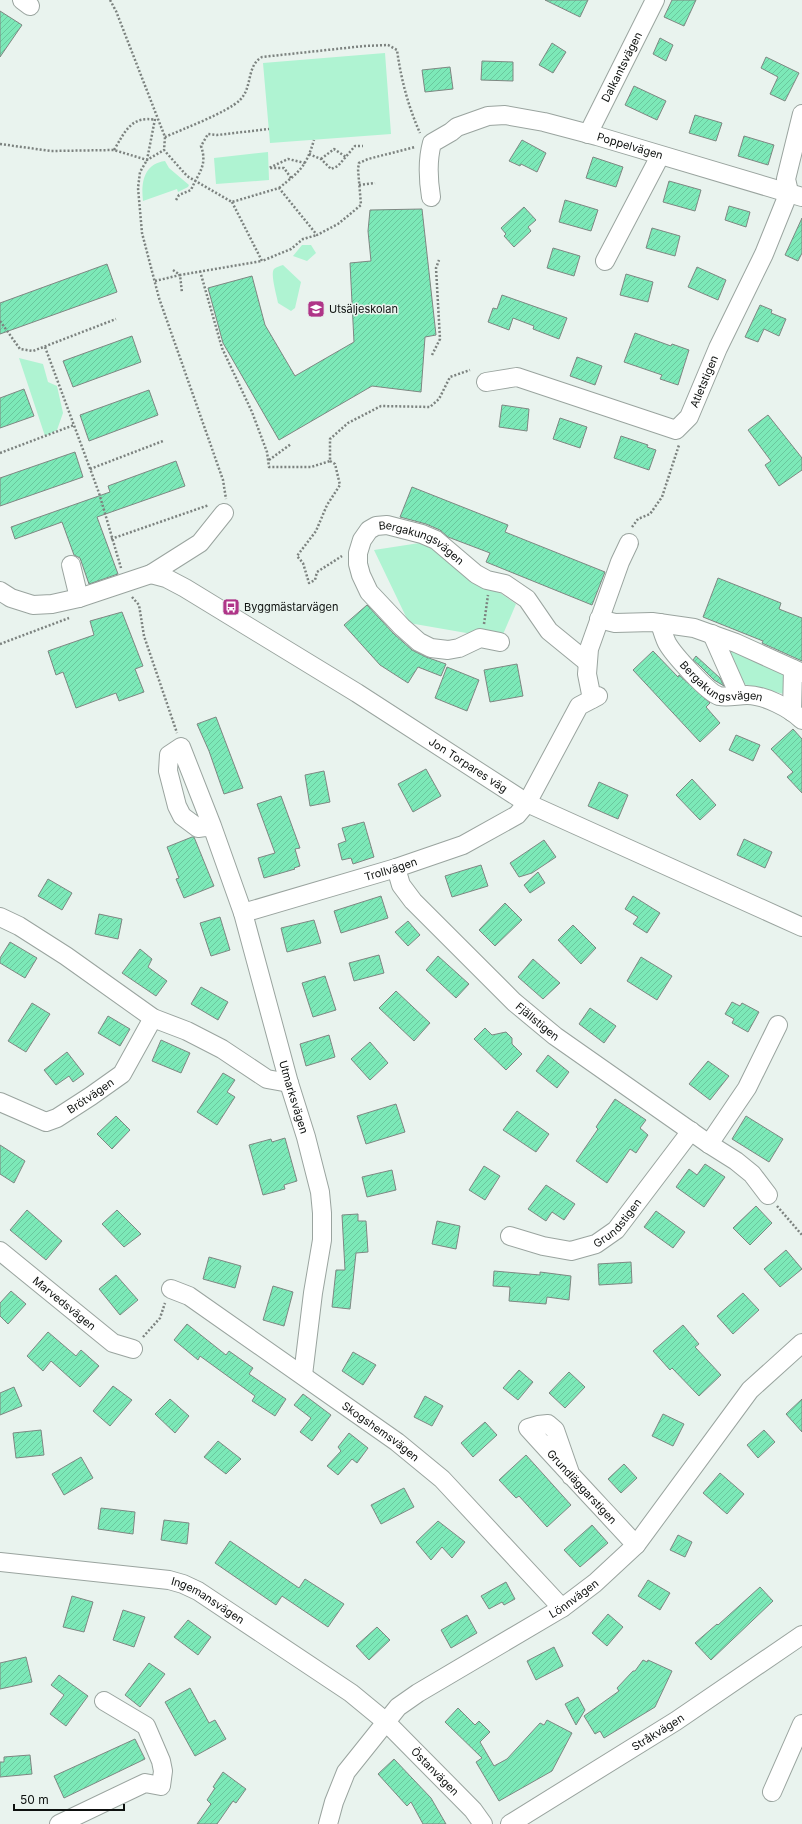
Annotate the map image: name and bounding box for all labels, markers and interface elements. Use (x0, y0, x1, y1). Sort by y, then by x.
street label: Dalkantsvägen (598, 29, 645, 104)
street label: Poppelvägen (595, 129, 665, 162)
school or university icon: Utsäljeskolan (306, 299, 326, 319)
place label: Utsäljeskolan (329, 302, 398, 316)
street label: Atletstigen (687, 353, 721, 410)
street label: Bergakungsvägen (378, 518, 467, 568)
bus stop icon: Byggmästarvägen (221, 597, 241, 617)
place label: Byggmästarvägen (244, 600, 338, 614)
street label: Bergakungsvägen (677, 658, 764, 704)
street label: Jon Torpares väg (426, 734, 510, 796)
street label: Trollvägen (363, 854, 419, 884)
street label: Fjällstigen (513, 999, 562, 1044)
street label: Utmarksvägen (276, 1059, 311, 1135)
street label: Brötvägen (64, 1075, 117, 1117)
street label: Grundstigen (590, 1196, 644, 1251)
street label: Marvedsvägen (30, 1274, 99, 1333)
street label: Skogshemsvägen (339, 1399, 422, 1464)
street label: Grundläggarstigen (544, 1447, 620, 1527)
street label: Ingemansvägen (170, 1574, 247, 1627)
street label: Lönnvägen (547, 1576, 601, 1621)
street label: Stråkvägen (629, 1711, 687, 1754)
street label: Östanvägen (408, 1744, 462, 1799)
scale bar (14, 1786, 124, 1812)
text: 50 m (20, 1792, 49, 1807)

